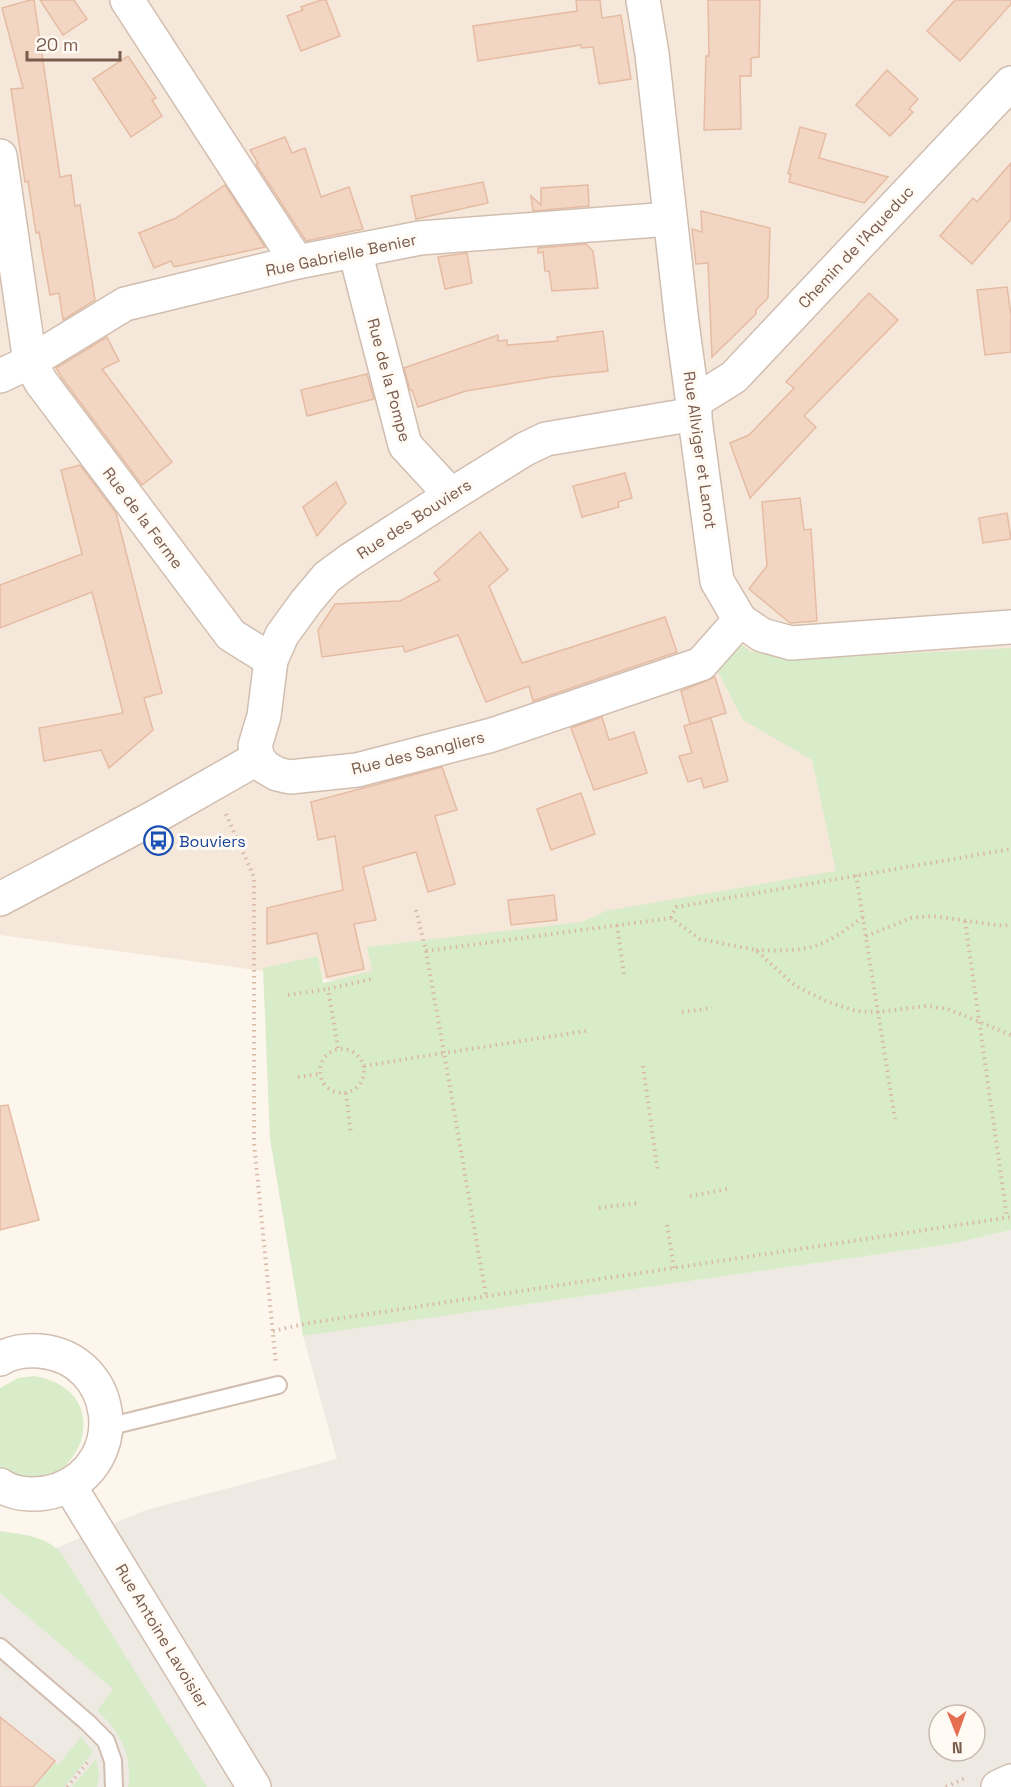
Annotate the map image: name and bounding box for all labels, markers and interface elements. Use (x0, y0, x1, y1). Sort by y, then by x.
scale bar (27, 24, 120, 62)
text: 20 m (36, 33, 79, 56)
street label: Chemin de l'Aqueduc (793, 181, 919, 313)
street label: Rue Gabrielle Benier (264, 229, 418, 281)
street label: Rue de la Pompe (362, 316, 416, 444)
street label: Rue Allviger et Lanot (679, 370, 721, 530)
street label: Rue de la Ferme (98, 463, 188, 573)
street label: Rue des Bouviers (353, 474, 475, 564)
street label: Rue des Sangliers (349, 726, 487, 780)
bus stop icon: Bouviers (142, 825, 174, 857)
place label: Bouviers (179, 831, 246, 852)
street label: Rue Antoine Lavoisier (111, 1560, 213, 1712)
north arrow (927, 1703, 987, 1763)
text: N (952, 1737, 963, 1758)

